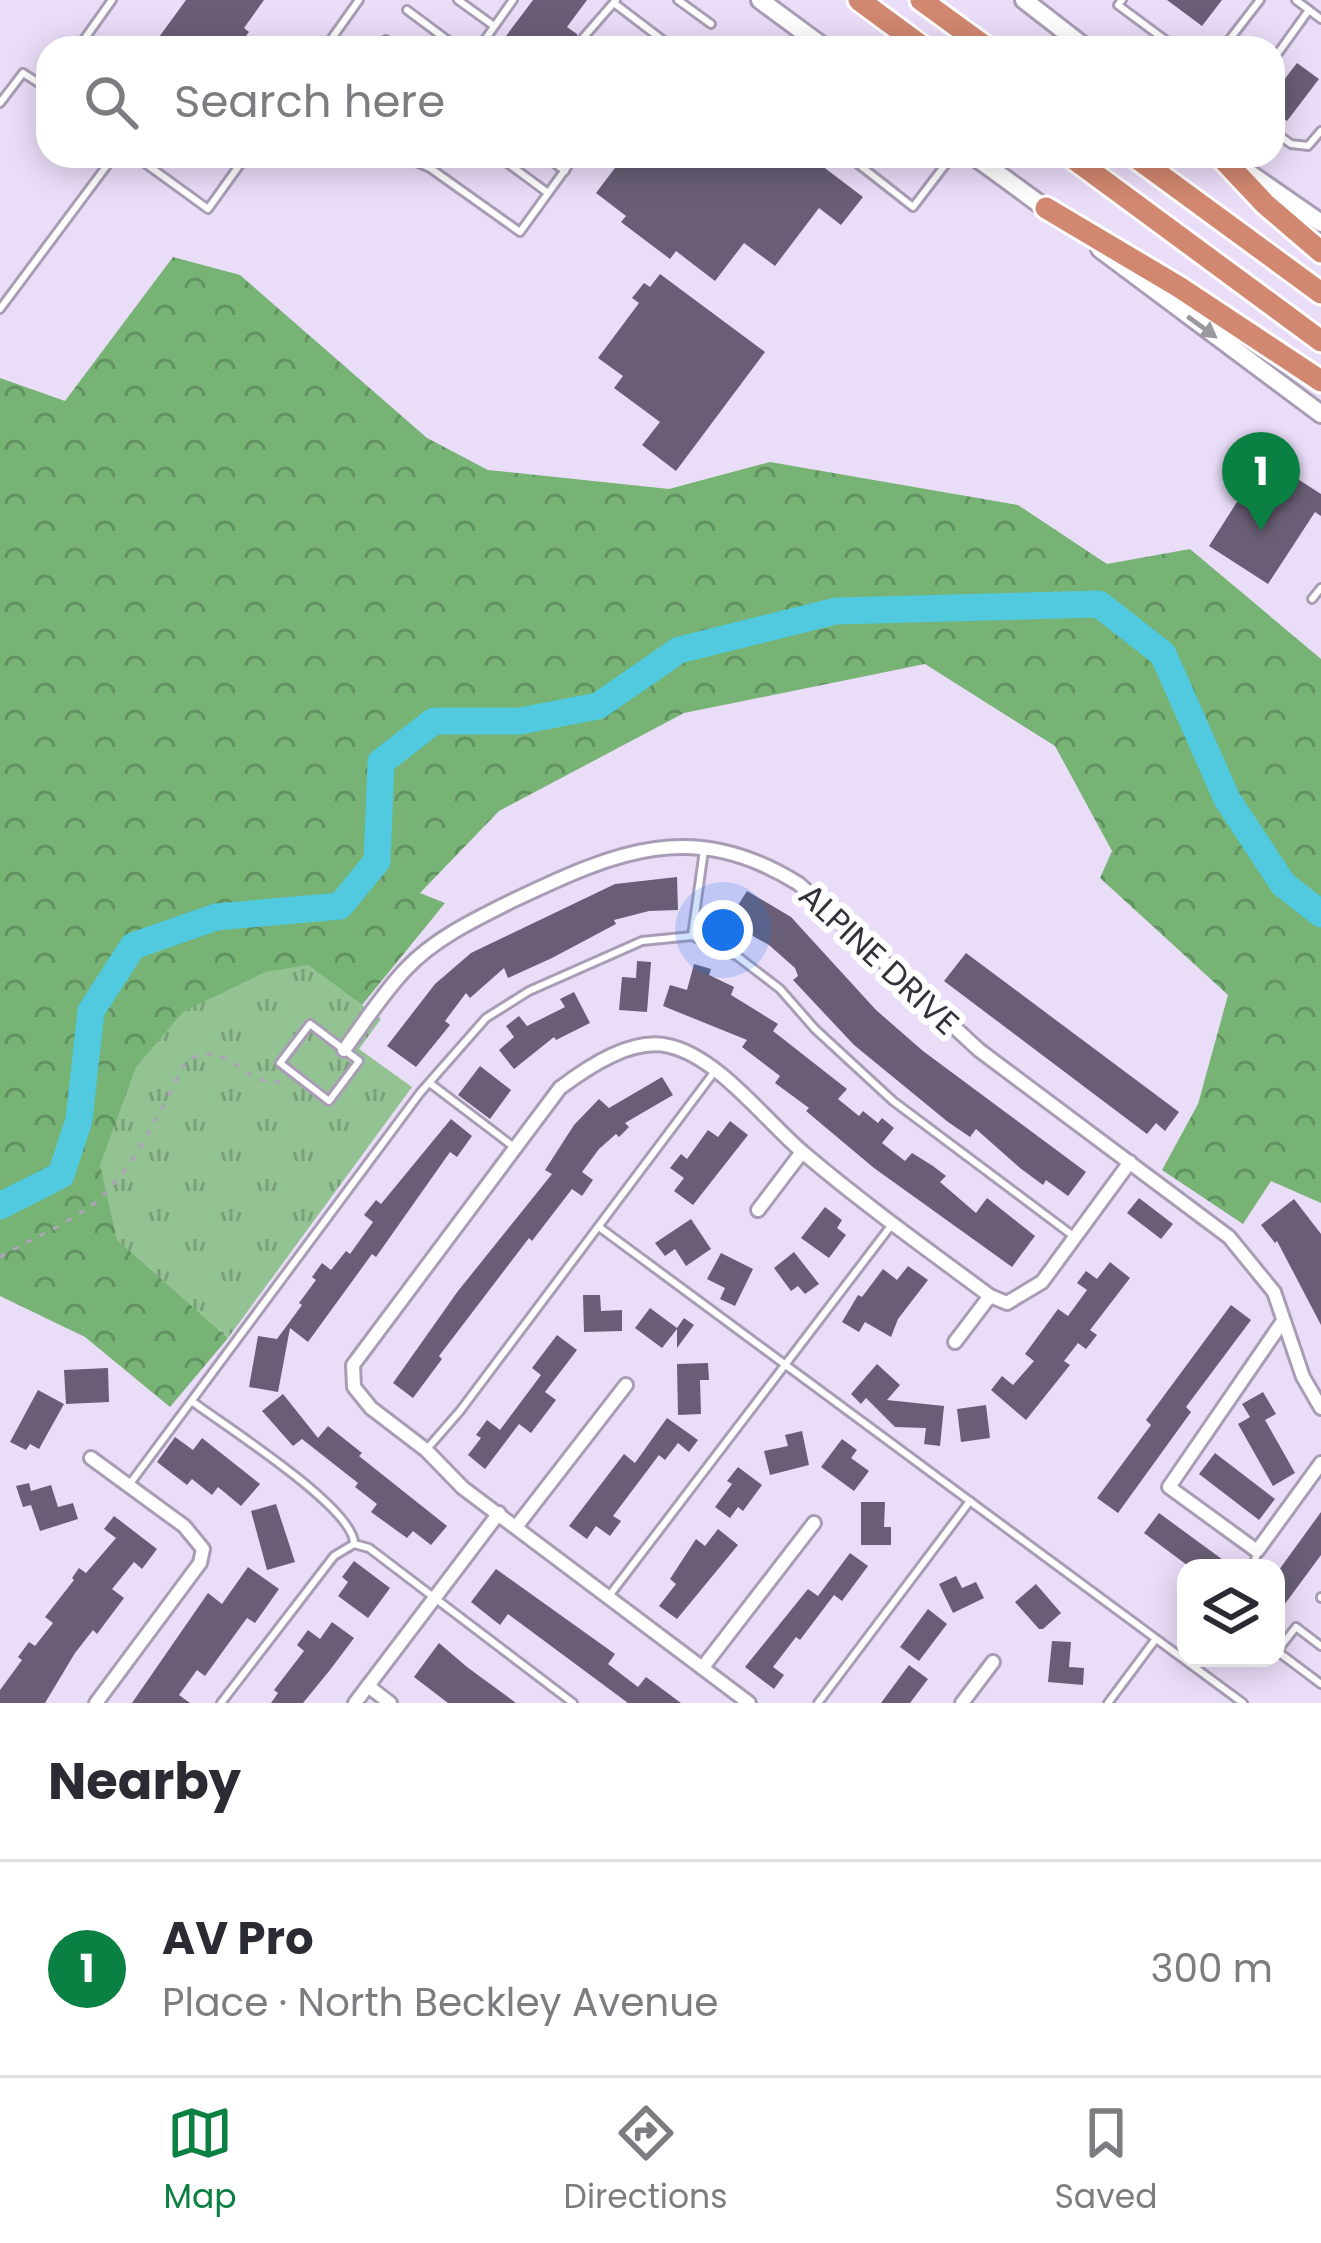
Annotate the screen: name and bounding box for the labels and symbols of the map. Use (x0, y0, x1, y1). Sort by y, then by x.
one-way arrow (1186, 314, 1218, 338)
pin: 1 (1222, 432, 1300, 531)
street label: ALPINE DRIVE (789, 872, 969, 1046)
your location (693, 900, 753, 960)

